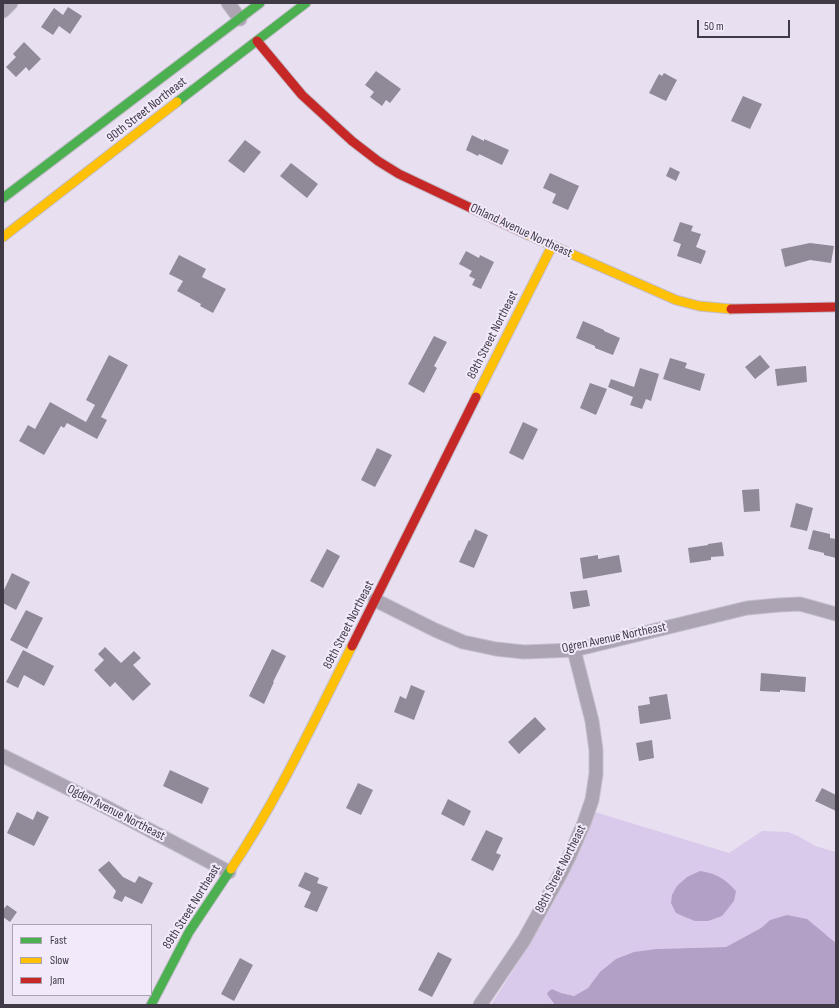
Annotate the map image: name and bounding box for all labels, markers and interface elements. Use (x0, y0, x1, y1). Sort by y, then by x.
scale bar (699, 12, 792, 38)
text: 50 m (704, 19, 724, 34)
street label: 90th Street Northeast (104, 74, 190, 146)
street label: Ohland Avenue Northeast (468, 201, 574, 261)
street label: 89th Street Northeast (464, 288, 522, 382)
street label: 89th Street Northeast (320, 578, 378, 672)
street label: Ogren Avenue Northeast (560, 619, 668, 657)
street label: Ogden Avenue Northeast (64, 782, 168, 844)
street label: 88th Street Northeast (532, 822, 590, 916)
street label: 89th Street Northeast (160, 862, 224, 952)
legend (12, 924, 152, 996)
text: Fast (50, 933, 67, 948)
text: Slow (50, 953, 69, 968)
text: Jam (50, 973, 65, 988)

